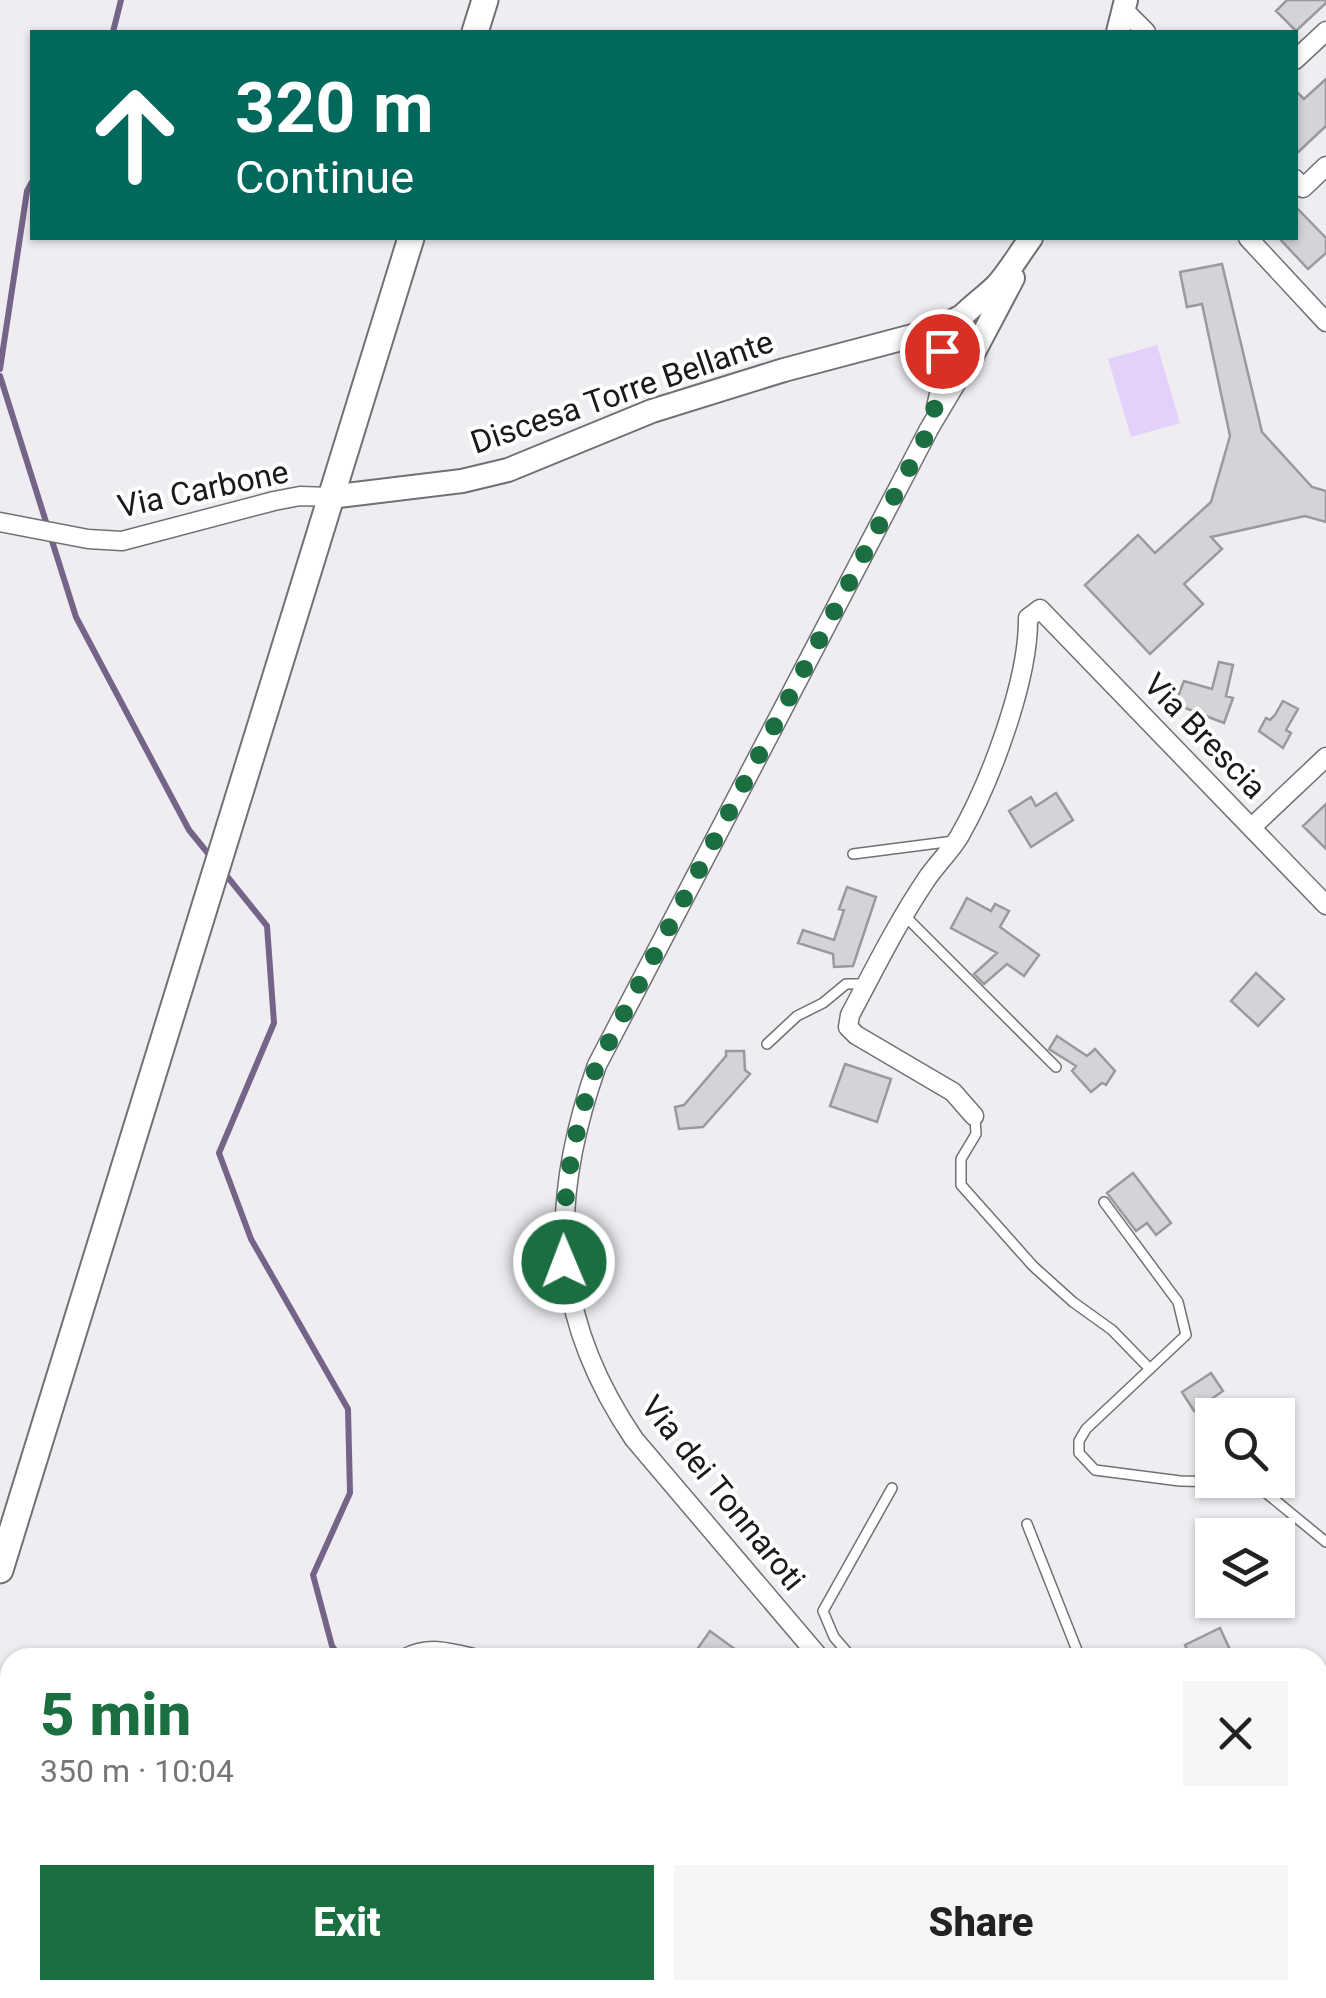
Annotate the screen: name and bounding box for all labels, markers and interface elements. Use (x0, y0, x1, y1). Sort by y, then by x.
text: 320 m (235, 67, 434, 149)
icon: ahead (70, 70, 200, 200)
text: Continue (235, 151, 414, 204)
pin (900, 309, 985, 394)
street label: Discesa Torre Bellante (466, 322, 778, 462)
icon: arrive (915, 324, 970, 379)
street label: Via Carbone (114, 452, 292, 526)
street label: Via Brescia (1136, 665, 1274, 807)
position arrow (512, 1210, 616, 1314)
street label: Via dei Tonnaroti (633, 1388, 813, 1598)
map controls (1195, 1398, 1295, 1618)
button: search (1195, 1398, 1295, 1498)
button: layers (1195, 1518, 1295, 1618)
text: 5 min (40, 1679, 191, 1750)
button: close (1183, 1681, 1288, 1786)
text: 350 m · 10:04 (40, 1752, 234, 1790)
button: Exit (40, 1865, 654, 1980)
button: Share (674, 1865, 1288, 1980)

